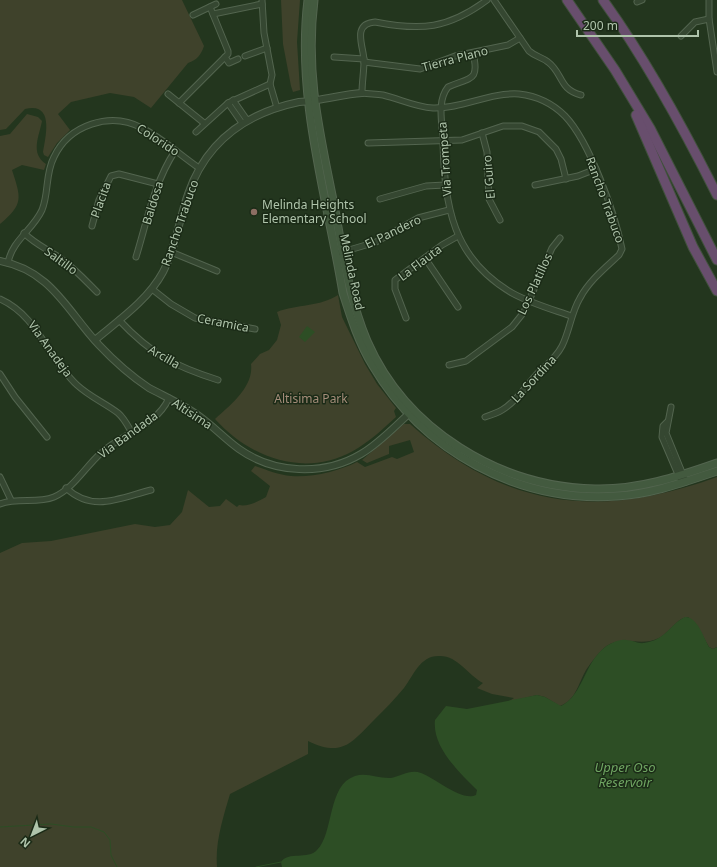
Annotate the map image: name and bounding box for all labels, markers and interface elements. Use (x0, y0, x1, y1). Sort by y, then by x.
scale bar (577, 12, 698, 38)
text: 200 m (583, 17, 618, 34)
street label: Tierra Plano (420, 42, 490, 76)
street label: Colorido (134, 119, 183, 160)
street label: Via Trompeta (433, 121, 456, 197)
street label: El Guiro (478, 154, 499, 200)
street label: Rancho Trabuco (582, 154, 629, 245)
street label: Rancho Trabuco (157, 177, 202, 268)
street label: Baldosa (138, 179, 167, 227)
street label: Placita (86, 180, 115, 220)
place label: Melinda Heights Elementary School (262, 196, 367, 227)
marker: Melinda Heights Elementary School (249, 207, 259, 217)
street label: El Pandero (362, 211, 424, 252)
street label: Melinda Road (336, 232, 369, 311)
street label: La Flauta (394, 241, 445, 285)
street label: Saltillo (41, 243, 81, 278)
street label: Los Platillos (513, 250, 556, 317)
street label: Ceramica (196, 309, 251, 336)
street label: Via Anadeja (24, 317, 77, 380)
street label: Arcilla (145, 341, 183, 372)
street label: La Sordina (507, 351, 560, 406)
park label: Altisima Park (274, 390, 348, 407)
street label: Altisima (169, 394, 216, 433)
street label: Via Bandada (94, 407, 161, 462)
water label: Upper Oso Reservoir (594, 758, 656, 791)
north arrow (12, 815, 52, 855)
text: N (17, 834, 33, 851)

